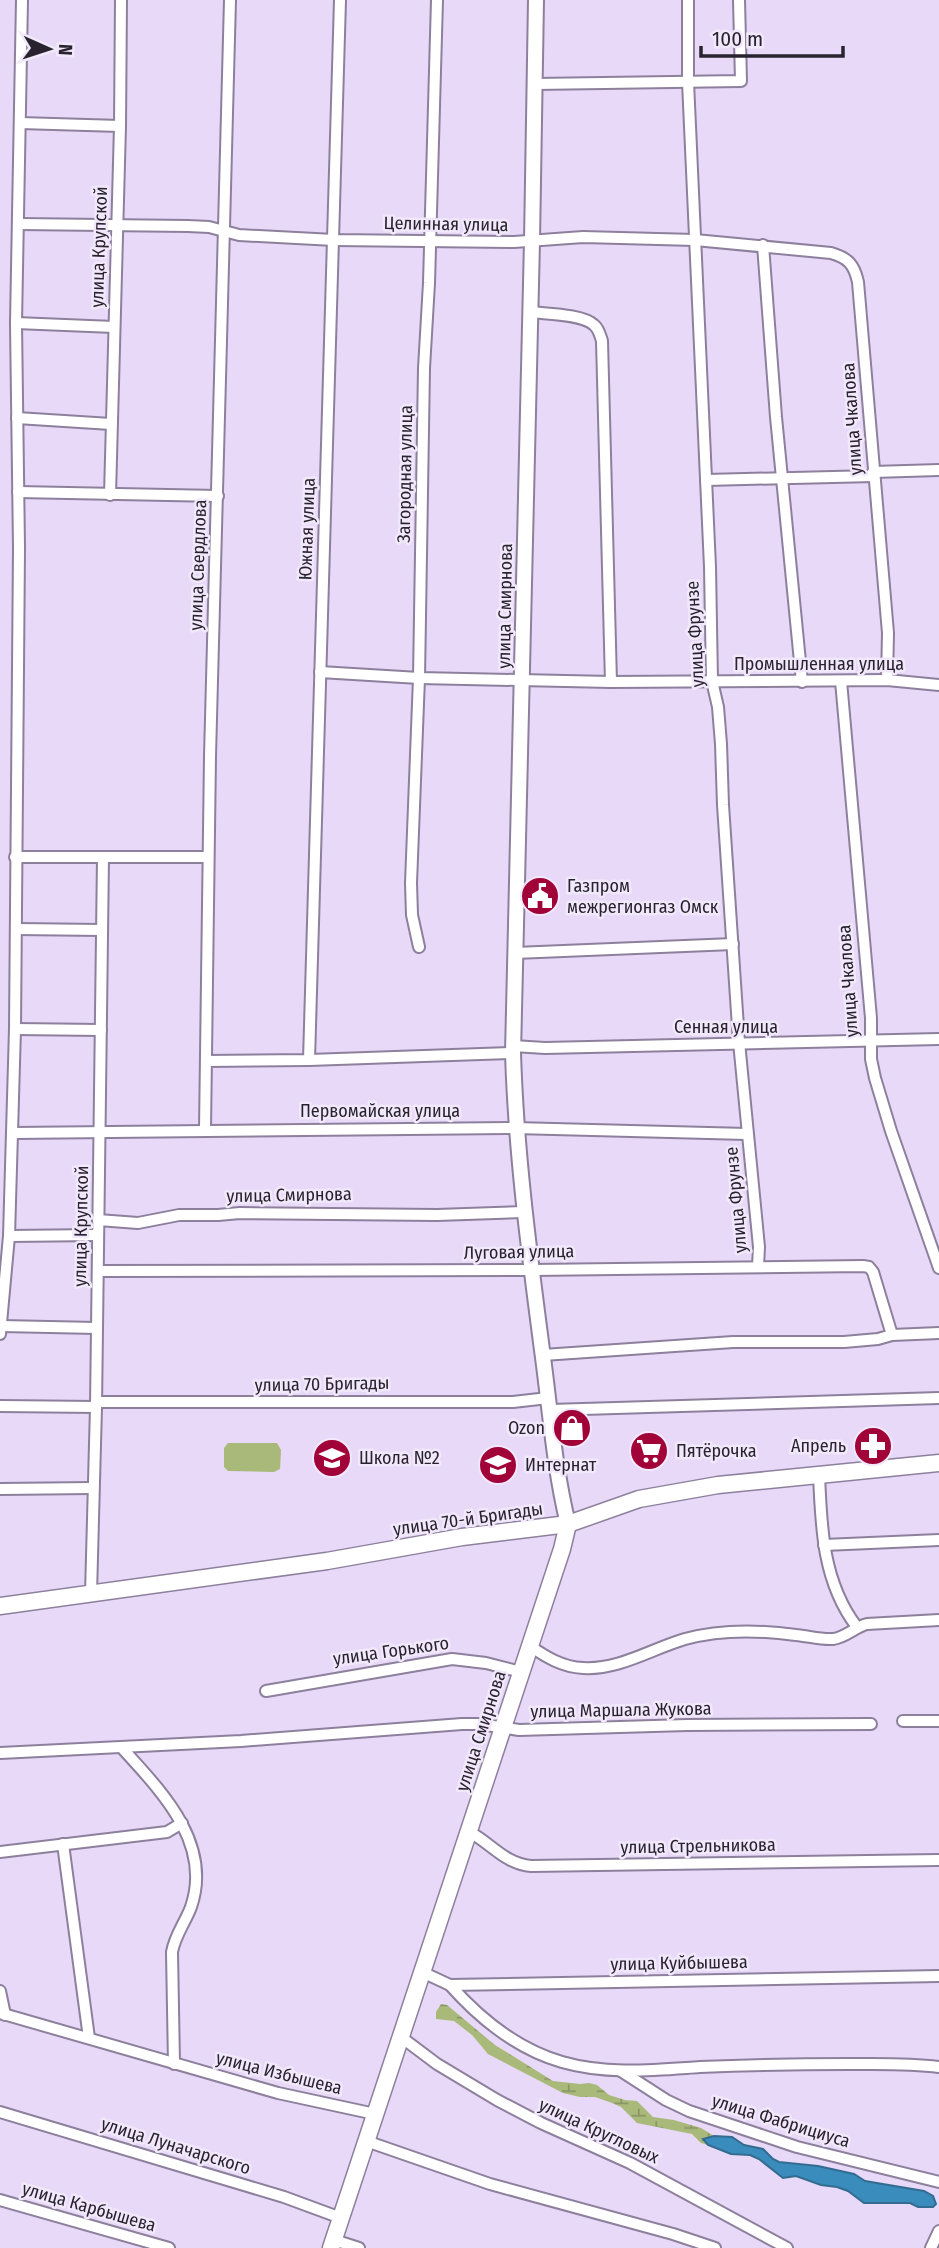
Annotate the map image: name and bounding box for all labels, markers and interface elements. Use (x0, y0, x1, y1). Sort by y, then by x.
north arrow (14, 14, 84, 84)
scale bar (701, 14, 843, 58)
text: 100 m (712, 26, 763, 52)
text: N (54, 44, 77, 56)
street label: улица Крупской (86, 186, 112, 308)
street label: Целинная улица (383, 212, 509, 236)
street label: улица Чкалова (837, 362, 867, 476)
street label: Загородная улица (393, 405, 417, 543)
street label: Южная улица (294, 477, 320, 581)
street label: улица Свердлова (185, 499, 211, 631)
street label: улица Смирнова (493, 543, 517, 669)
street label: улица Фрунзе (681, 580, 709, 688)
street label: Промышленная улица (734, 653, 904, 675)
public building icon: Газпром межрегионгаз Омск (519, 875, 561, 917)
place label: Газпром межрегионгаз Омск (567, 875, 719, 918)
street label: улица Чкалова (833, 924, 863, 1038)
street label: Сенная улица (674, 1016, 778, 1038)
street label: Первомайская улица (300, 1100, 460, 1122)
street label: улица Фрунзе (720, 1146, 752, 1254)
street label: улица Крупской (69, 1165, 93, 1287)
street label: улица Смирнова (226, 1183, 352, 1207)
street label: Луговая улица (464, 1240, 575, 1264)
street label: улица 70 Бригады (254, 1372, 390, 1396)
shop icon: Ozon (551, 1407, 593, 1449)
place label: Ozon (508, 1417, 545, 1439)
pharmacy icon: Апрель (852, 1425, 894, 1467)
supermarket icon: Пятёрочка (628, 1430, 670, 1472)
place label: Апрель (791, 1435, 846, 1457)
school or university icon: Школа №2 (311, 1437, 353, 1479)
place label: Пятёрочка (676, 1440, 757, 1462)
school or university icon: Интернат (477, 1444, 519, 1486)
place label: Школа №2 (359, 1447, 440, 1469)
place label: Интернат (525, 1454, 597, 1476)
street label: улица 70-й Бригады (392, 1498, 544, 1540)
street label: улица Горького (332, 1632, 450, 1670)
street label: улица Смирнова (451, 1668, 511, 1794)
street label: улица Маршала Жукова (530, 1697, 712, 1723)
street label: улица Стрельникова (620, 1834, 776, 1858)
street label: улица Куйбышева (610, 1951, 748, 1975)
street label: улица Избышева (214, 2047, 344, 2099)
street label: улица Фабрициуса (709, 2090, 853, 2153)
street label: улица Кругловых (535, 2094, 663, 2169)
street label: улица Луначарского (99, 2113, 253, 2179)
street label: улица Карбышева (20, 2177, 159, 2237)

